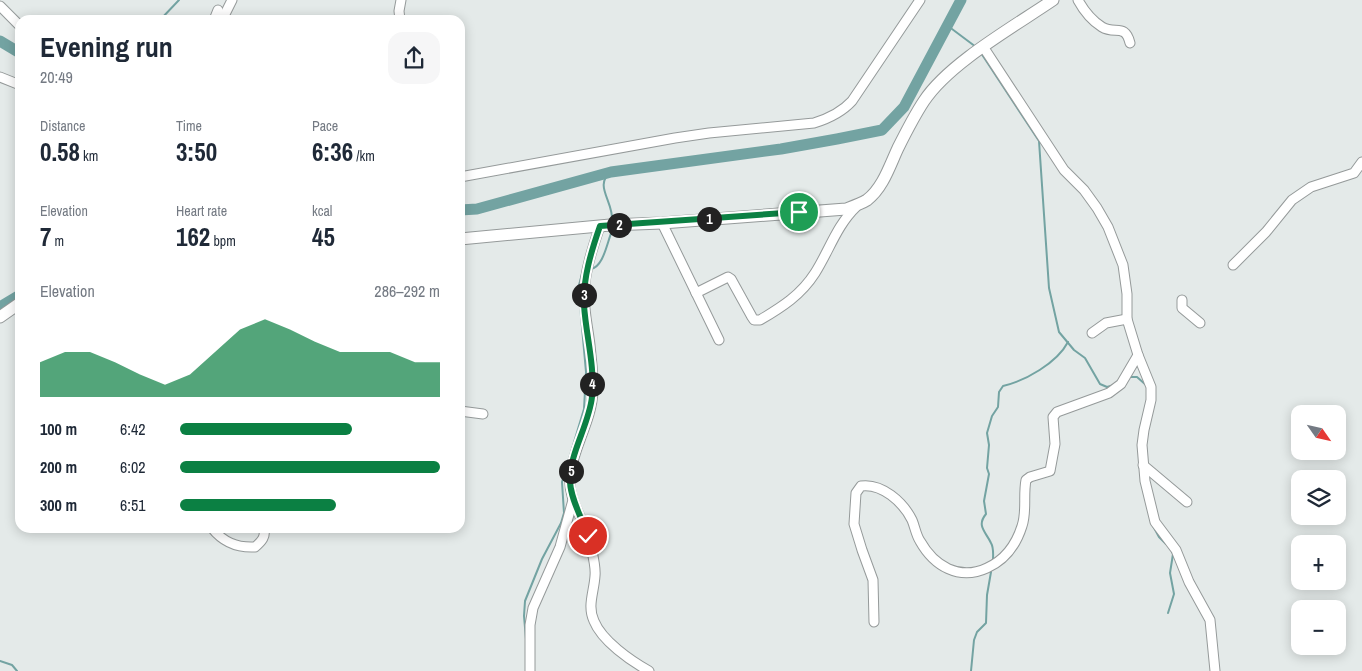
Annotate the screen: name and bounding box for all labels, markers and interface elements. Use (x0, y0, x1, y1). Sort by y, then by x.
text: Evening run (40, 28, 173, 66)
button: share (388, 32, 440, 84)
text: 20:49 (40, 66, 73, 88)
text: Distance (40, 117, 85, 135)
text: Time (176, 117, 202, 135)
text: Pace (312, 117, 338, 135)
text: 0.58 (40, 135, 80, 169)
text: 3:50 (176, 135, 217, 169)
text: 6:36 (312, 135, 353, 169)
text: km (80, 147, 98, 165)
text: /km (353, 147, 375, 165)
pin (778, 191, 820, 233)
icon: arrive (785, 198, 813, 226)
text: Elevation (40, 202, 88, 220)
text: Heart rate (176, 202, 227, 220)
text: kcal (312, 202, 332, 220)
pin: 1 (696, 206, 722, 232)
text: 1 (706, 210, 713, 228)
pin: 2 (606, 212, 632, 238)
text: 2 (616, 216, 623, 234)
text: 7 (40, 220, 51, 254)
text: 162 (176, 220, 210, 254)
text: 45 (312, 220, 335, 254)
text: m (51, 232, 64, 250)
text: bpm (210, 232, 236, 250)
text: Elevation (40, 280, 95, 302)
text: 286–292 m (374, 280, 440, 302)
pin: 3 (572, 282, 596, 308)
text: 3 (581, 286, 588, 304)
pin: 4 (580, 372, 604, 396)
text: 4 (589, 375, 596, 393)
north arrow (1291, 405, 1346, 460)
map controls (1291, 405, 1346, 655)
text: 100 m (40, 418, 77, 440)
text: 6:42 (120, 418, 146, 440)
text: 200 m (40, 456, 77, 478)
text: 6:02 (120, 456, 146, 478)
pin: 5 (558, 458, 584, 484)
text: 5 (568, 462, 575, 480)
button: layers (1291, 470, 1346, 525)
text: 300 m (40, 494, 77, 516)
text: 6:51 (120, 494, 146, 516)
pin (567, 515, 609, 557)
icon: check (574, 522, 602, 550)
button: + (1291, 535, 1346, 590)
button: − (1291, 600, 1346, 655)

